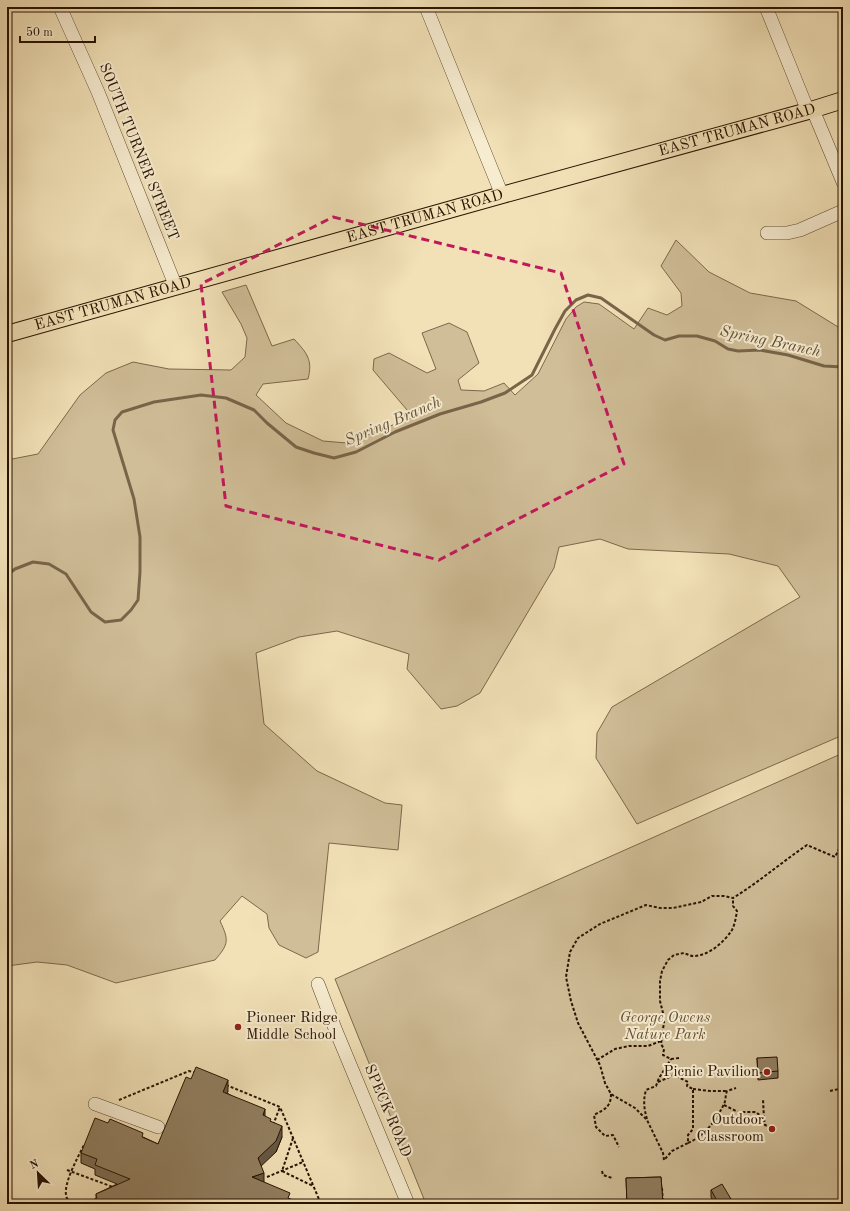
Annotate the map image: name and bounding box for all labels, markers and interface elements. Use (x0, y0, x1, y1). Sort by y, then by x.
scale bar (20, 18, 95, 44)
text: 50 m (26, 26, 53, 39)
street label: SOUTH TURNER STREET (95, 61, 181, 243)
street label: EAST TRUMAN ROAD (657, 102, 817, 159)
street label: EAST TRUMAN ROAD (345, 188, 505, 246)
street label: EAST TRUMAN ROAD (33, 275, 193, 333)
water label: Spring Branch (718, 323, 822, 361)
water label: Spring Branch (343, 395, 443, 449)
place label: Pioneer Ridge Middle School (246, 1011, 338, 1043)
park label: George Owens Nature Park (620, 1011, 710, 1043)
marker: Pioneer Ridge Middle School (233, 1022, 243, 1032)
street label: SPECK ROAD (361, 1063, 413, 1159)
place label: Picnic Pavilion (663, 1065, 759, 1080)
marker: Picnic Pavilion (762, 1067, 772, 1077)
place label: Outdoor Classroom (697, 1113, 764, 1145)
marker: Outdoor Classroom (767, 1124, 777, 1134)
north arrow (18, 1153, 58, 1193)
text: N (28, 1158, 41, 1172)

